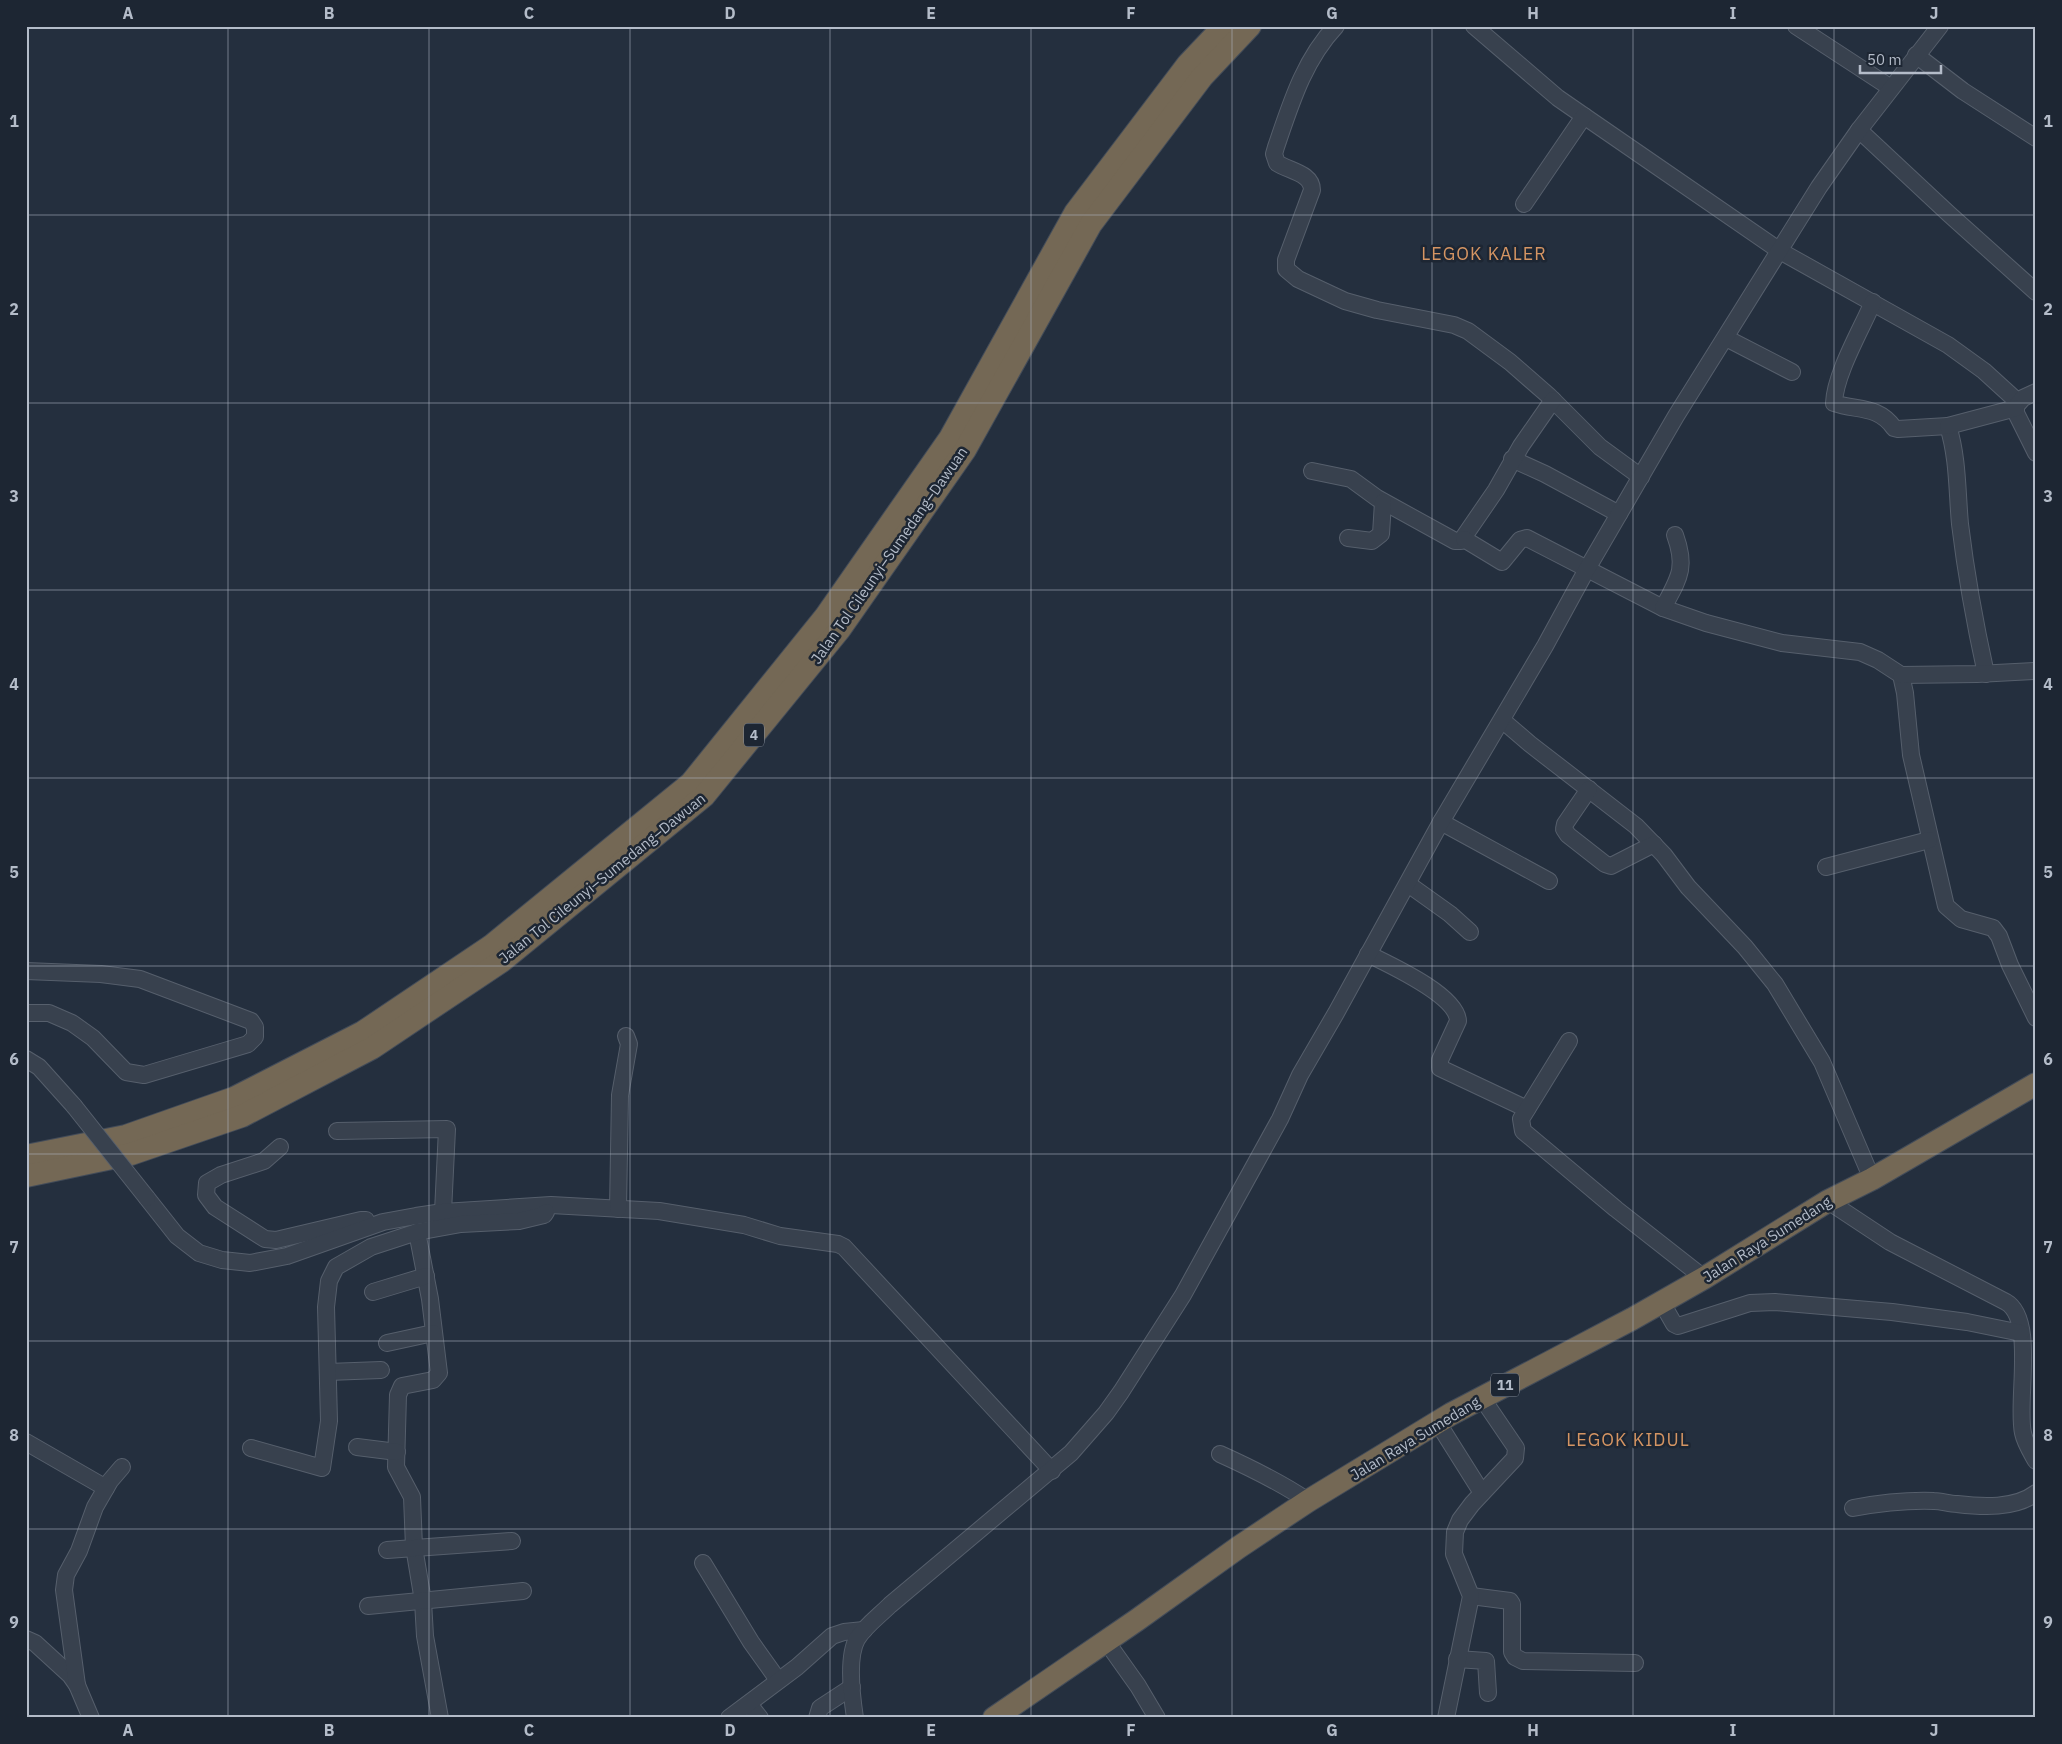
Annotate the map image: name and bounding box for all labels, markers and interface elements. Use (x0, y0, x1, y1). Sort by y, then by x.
text: A (123, 3, 134, 23)
text: B (324, 3, 335, 23)
text: C (524, 3, 534, 23)
text: D (724, 3, 736, 23)
text: E (926, 3, 936, 23)
text: F (1126, 3, 1136, 23)
text: G (1326, 3, 1338, 23)
text: H (1527, 3, 1539, 23)
text: I (1730, 3, 1737, 23)
text: J (1930, 3, 1938, 23)
scale bar (1860, 42, 1941, 74)
text: 50 m (1867, 50, 1902, 69)
text: 1 (9, 111, 19, 131)
text: 1 (2043, 111, 2053, 131)
district label: LEGOK KALER (1421, 242, 1547, 265)
text: 2 (9, 299, 19, 319)
text: 2 (2043, 299, 2053, 319)
street label: Jalan Tol Cileunyi–Sumedang–Dawuan (806, 443, 972, 667)
text: 3 (9, 486, 19, 506)
text: 3 (2043, 486, 2053, 506)
text: 4 (9, 674, 19, 694)
text: 4 (2043, 674, 2053, 694)
road number: 4 (744, 724, 764, 746)
street label: Jalan Tol Cileunyi–Sumedang–Dawuan (495, 789, 709, 967)
text: 5 (9, 862, 19, 882)
text: 5 (2043, 862, 2053, 882)
text: 6 (9, 1049, 19, 1069)
text: 6 (2043, 1049, 2053, 1069)
street label: Jalan Raya Sumedang (1699, 1192, 1835, 1286)
text: 7 (9, 1237, 19, 1257)
text: 7 (2043, 1237, 2053, 1257)
road number: 11 (1491, 1374, 1519, 1396)
street label: Jalan Raya Sumedang (1347, 1392, 1483, 1484)
text: 8 (9, 1425, 19, 1445)
text: 8 (2043, 1425, 2053, 1445)
district label: LEGOK KIDUL (1566, 1428, 1690, 1451)
text: 9 (9, 1612, 19, 1632)
text: 9 (2043, 1612, 2053, 1632)
text: A (123, 1720, 134, 1740)
text: B (324, 1720, 335, 1740)
text: C (524, 1720, 534, 1740)
text: D (724, 1720, 736, 1740)
text: E (926, 1720, 936, 1740)
text: F (1126, 1720, 1136, 1740)
text: G (1326, 1720, 1338, 1740)
text: H (1527, 1720, 1539, 1740)
text: I (1730, 1720, 1737, 1740)
text: J (1930, 1720, 1938, 1740)

